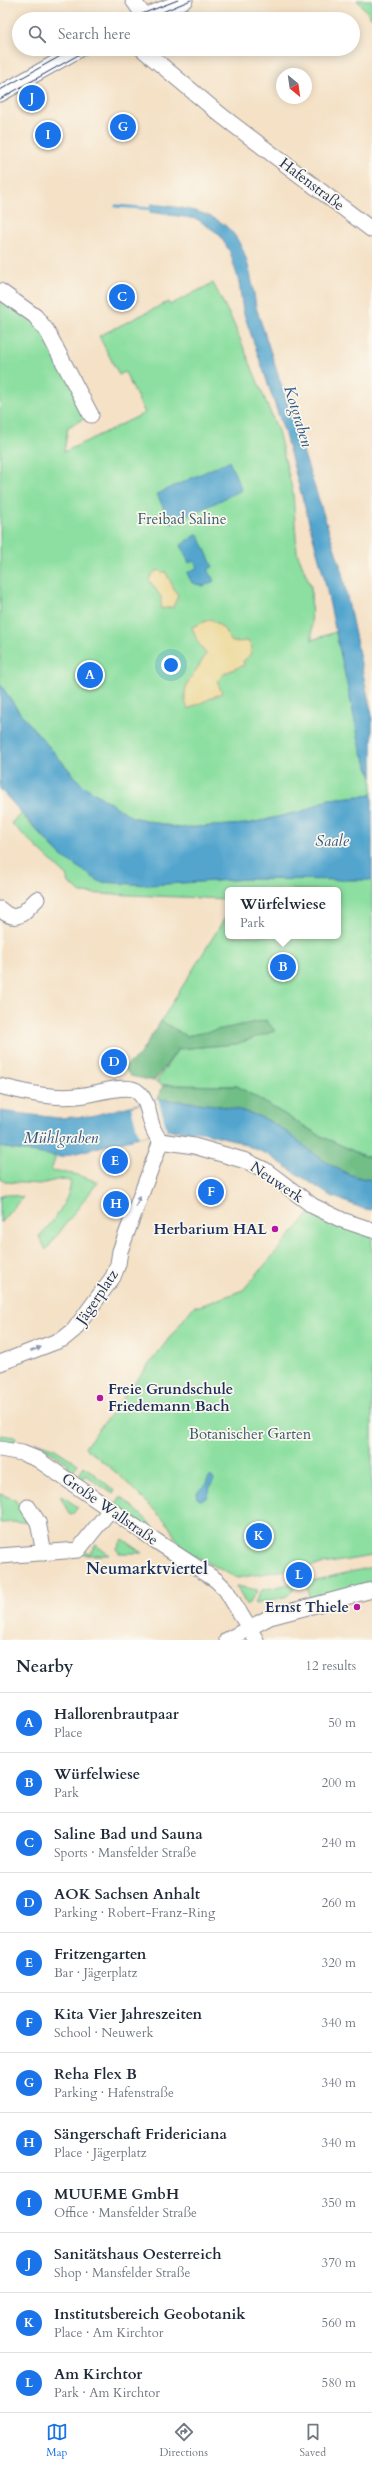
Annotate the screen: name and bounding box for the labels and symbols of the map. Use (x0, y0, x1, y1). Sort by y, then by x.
north arrow (276, 68, 312, 104)
pin: J (19, 83, 45, 113)
pin: G (110, 112, 136, 142)
pin: I (35, 120, 61, 150)
street label: Hafenstraße (275, 153, 349, 215)
pin: C (109, 282, 135, 312)
water label: Kotgraben (278, 383, 318, 450)
park label: Freibad Saline (138, 509, 227, 529)
your location (161, 655, 181, 675)
pin: A (77, 660, 103, 690)
water label: Saale (315, 830, 350, 852)
pin: B (270, 952, 296, 982)
pin: D (101, 1047, 127, 1077)
water label: Mühlgraben (24, 1127, 99, 1149)
pin: E (102, 1146, 128, 1176)
street label: Neuwerk (246, 1157, 308, 1207)
pin: F (198, 1177, 224, 1207)
pin: H (103, 1189, 129, 1219)
one-way arrow (136, 1195, 142, 1207)
place label: Herbarium HAL (153, 1219, 267, 1239)
marker: Herbarium HAL (270, 1224, 280, 1234)
street label: Jägerplatz (70, 1265, 123, 1330)
one-way arrow (31, 1346, 43, 1352)
place label: Freie Grundschule Friedemann Bach (108, 1379, 233, 1416)
marker: Freie Grundschule Friedemann Bach (95, 1393, 105, 1403)
park label: Botanischer Garten (189, 1424, 312, 1444)
street label: Große Wallstraße (58, 1468, 162, 1550)
pin: K (246, 1521, 272, 1551)
district label: Neumarktviertel (86, 1558, 208, 1580)
pin: L (286, 1560, 312, 1590)
place label: Ernst Thiele (265, 1597, 349, 1617)
marker: Ernst Thiele (352, 1602, 362, 1612)

